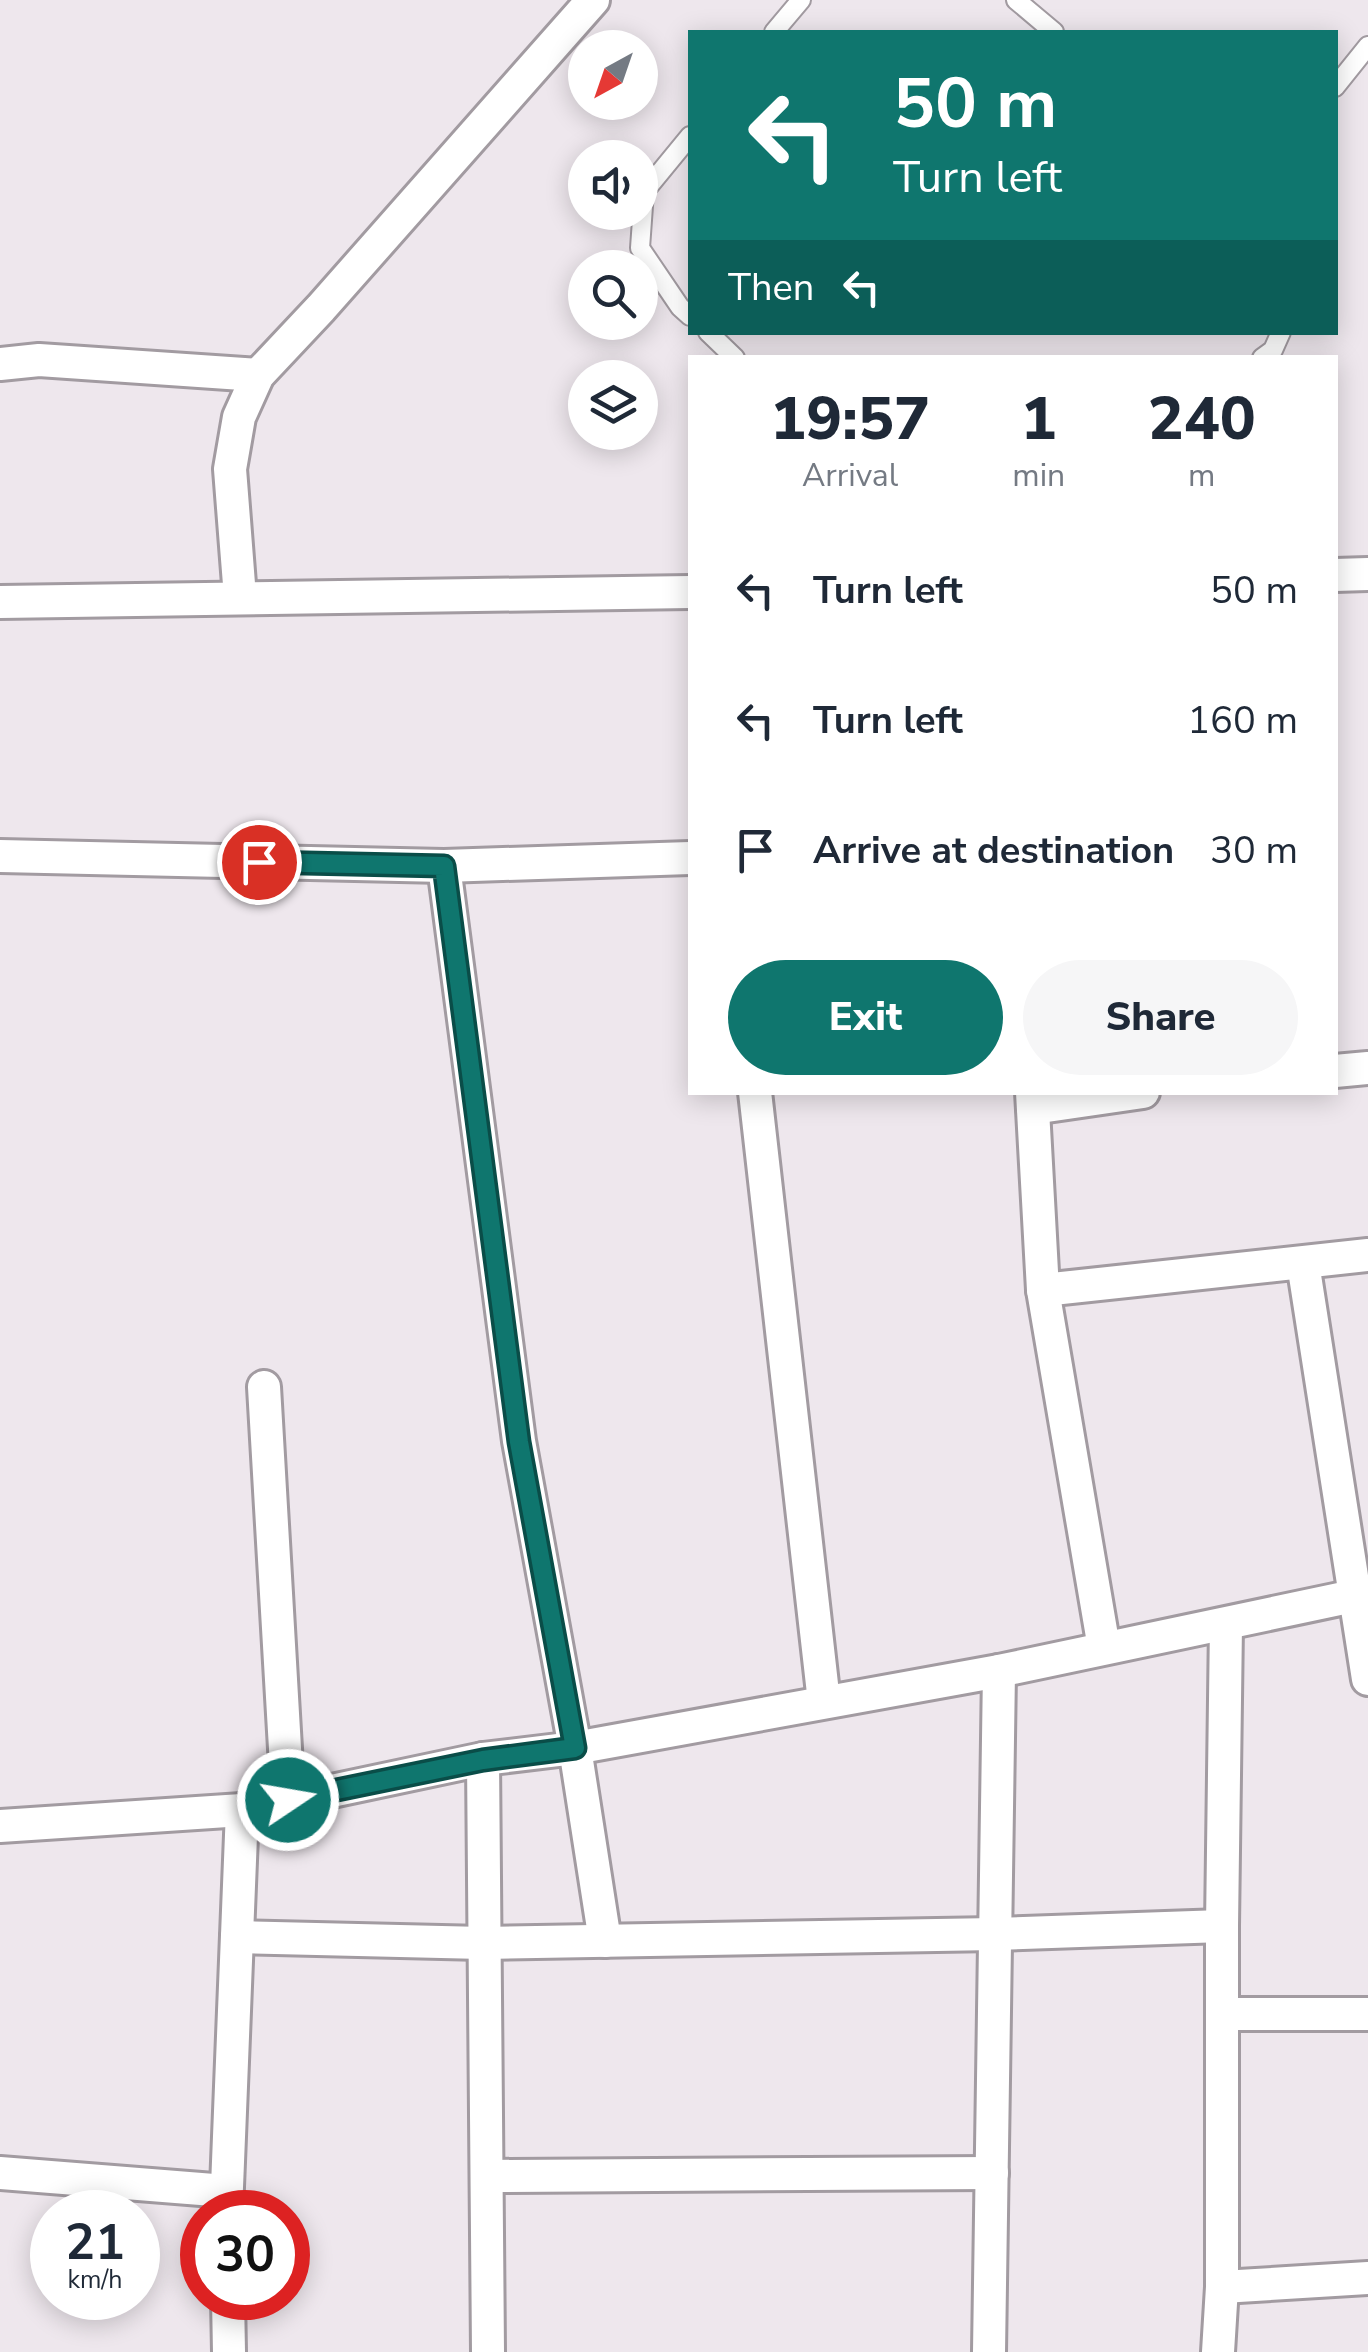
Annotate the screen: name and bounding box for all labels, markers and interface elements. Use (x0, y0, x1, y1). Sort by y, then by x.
north arrow (568, 30, 658, 120)
map controls (568, 30, 658, 450)
text: 50 m (893, 56, 1057, 152)
icon: left (728, 70, 858, 200)
button: sound (568, 140, 658, 230)
text: Turn left (893, 147, 1062, 208)
button: search (568, 250, 658, 340)
icon: left (834, 260, 889, 315)
text: Then (728, 262, 814, 313)
button: layers (568, 360, 658, 450)
text: 19:57 (770, 378, 930, 460)
text: 1 (1021, 378, 1057, 460)
text: 240 (1148, 378, 1256, 460)
text: Arrival (802, 454, 898, 497)
text: min (1012, 454, 1065, 497)
text: m (1188, 454, 1215, 497)
icon: left (728, 563, 783, 618)
text: Turn left (813, 565, 963, 616)
text: 50 m (1210, 565, 1298, 616)
icon: left (728, 693, 783, 748)
text: Turn left (813, 695, 963, 746)
text: 160 m (1187, 695, 1298, 746)
pin (217, 820, 302, 905)
icon: arrive (728, 823, 783, 878)
text: Arrive at destination (813, 825, 1174, 876)
text: 30 m (1210, 825, 1298, 876)
icon: arrive (232, 835, 287, 890)
button: Exit (728, 960, 1003, 1075)
button: Share (1023, 960, 1298, 1075)
position arrow (236, 1748, 340, 1852)
speed limit sign: 30 (180, 2190, 310, 2320)
text: 21 (65, 2208, 125, 2277)
text: km/h (67, 2263, 123, 2297)

